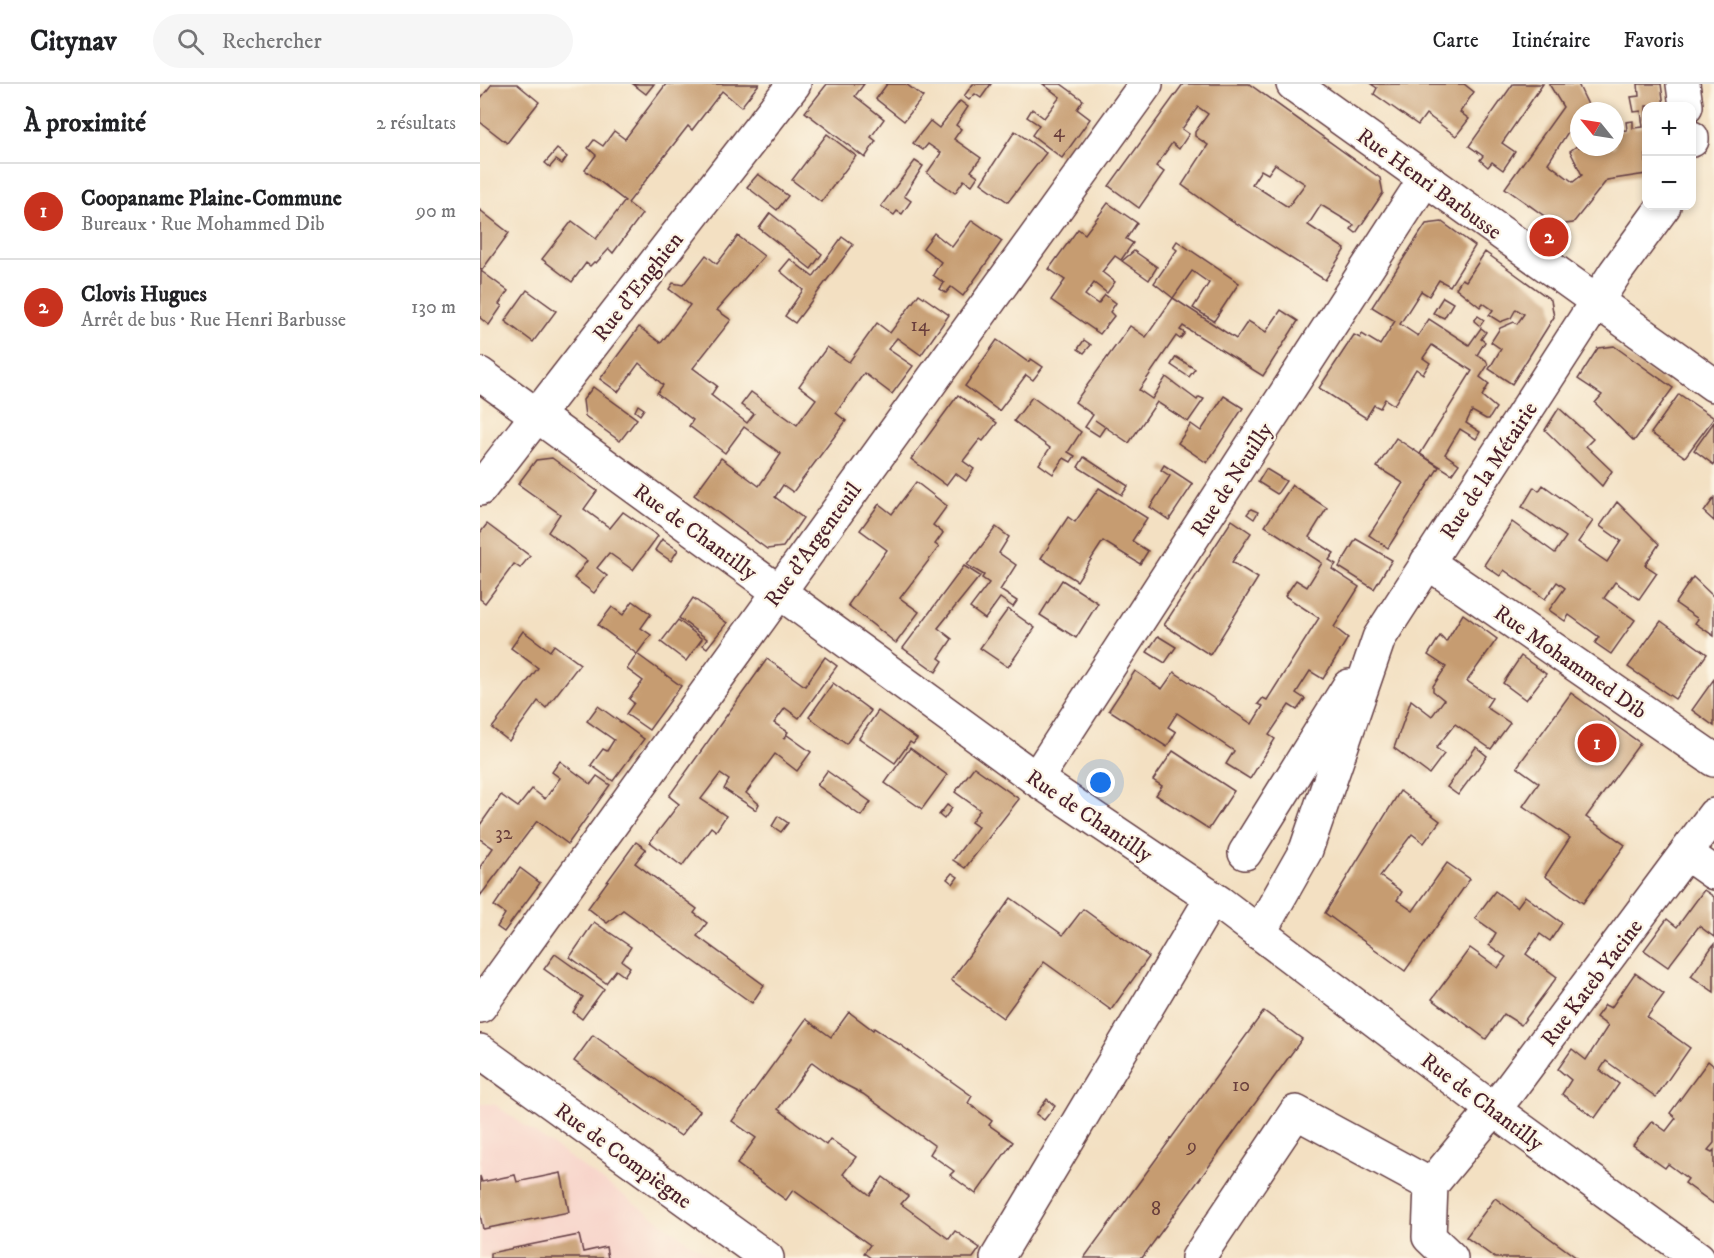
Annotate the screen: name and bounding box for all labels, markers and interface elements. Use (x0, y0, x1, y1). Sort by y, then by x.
search box (153, 14, 573, 68)
text: Citynav (30, 24, 117, 59)
icon: search (174, 25, 207, 58)
text: Rechercher (222, 28, 322, 55)
text: Carte (1433, 28, 1479, 54)
text: Itinéraire (1512, 28, 1590, 54)
text: Favoris (1623, 28, 1684, 54)
north arrow (1570, 102, 1624, 156)
map controls (1642, 102, 1696, 210)
button: + (1642, 102, 1696, 156)
text: À proximité (24, 107, 146, 140)
text: 2 résultats (376, 111, 456, 136)
house number: 4 (1053, 119, 1065, 144)
street label: Rue Henri Barbusse (1351, 123, 1507, 246)
button: − (1642, 156, 1696, 210)
text: Coopaname Plaine-Commune (81, 185, 342, 212)
text: 1 (40, 199, 47, 224)
text: 90 m (416, 199, 456, 224)
text: Bureaux · Rue Mohammed Dib (81, 212, 325, 237)
pin: 2 (1530, 214, 1568, 260)
street label: Rue d'Enghien (587, 226, 690, 347)
text: Clovis Hugues (81, 281, 207, 308)
text: 2 (39, 295, 48, 320)
text: 130 m (411, 295, 456, 320)
text: Arrêt de bus · Rue Henri Barbusse (81, 308, 346, 333)
house number: 14 (911, 313, 930, 338)
street label: Rue de la Métairie (1435, 397, 1544, 545)
street label: Rue de Neuilly (1185, 417, 1279, 542)
street label: Rue d'Argenteuil (759, 477, 868, 612)
street label: Rue de Chantilly (628, 478, 763, 587)
street label: Rue Mohammed Dib (1488, 599, 1652, 725)
pin: 1 (1578, 720, 1616, 766)
street label: Rue de Chantilly (1021, 764, 1158, 869)
your location (1086, 768, 1115, 797)
house number: 32 (495, 821, 513, 846)
street label: Rue Kateb Yacine (1536, 914, 1649, 1052)
street label: Rue de Chantilly (1415, 1047, 1549, 1158)
house number: 10 (1232, 1073, 1250, 1098)
street label: Rue de Compiègne (549, 1097, 697, 1215)
house number: 9 (1186, 1134, 1197, 1159)
house number: 8 (1151, 1197, 1161, 1222)

